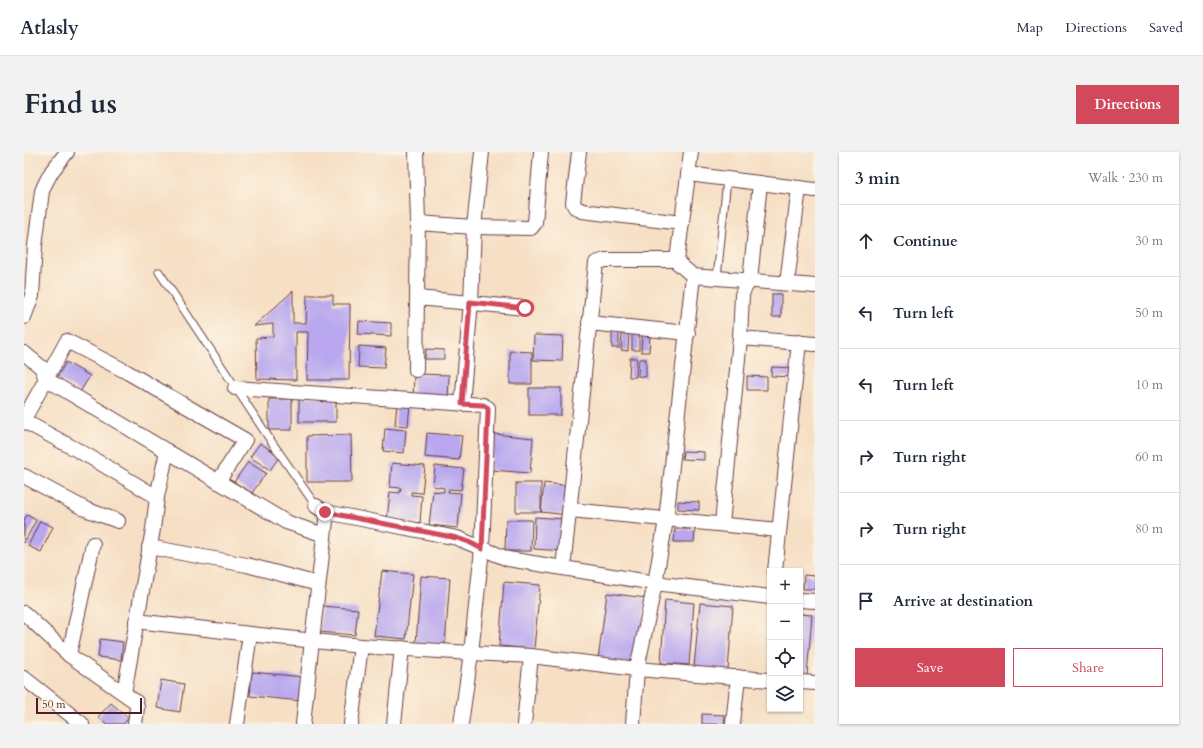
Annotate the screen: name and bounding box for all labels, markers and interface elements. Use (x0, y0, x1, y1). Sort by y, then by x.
text: Atlasly (20, 15, 79, 41)
text: Map (1017, 18, 1043, 37)
text: Directions (1065, 18, 1127, 37)
text: Saved (1149, 18, 1183, 37)
text: Find us (24, 85, 117, 123)
button: Directions (1076, 85, 1179, 124)
text: 3 min (855, 167, 900, 190)
text: Walk · 230 m (1088, 169, 1163, 187)
icon: ahead (855, 230, 877, 252)
text: Continue (893, 231, 958, 251)
text: 30 m (1135, 232, 1163, 250)
route start (516, 299, 534, 317)
icon: left (855, 302, 877, 324)
text: Turn left (893, 303, 954, 323)
text: 50 m (1135, 304, 1163, 322)
icon: left (855, 374, 877, 396)
text: Turn left (893, 375, 954, 395)
text: 10 m (1135, 376, 1163, 394)
icon: right (855, 446, 877, 468)
text: Turn right (893, 447, 966, 467)
text: 60 m (1135, 448, 1163, 466)
route end (316, 503, 334, 521)
icon: right (855, 518, 877, 540)
text: Turn right (893, 519, 966, 539)
text: 80 m (1135, 520, 1163, 538)
map controls (767, 568, 803, 712)
button: + (767, 568, 803, 604)
icon: arrive (855, 590, 877, 612)
text: Arrive at destination (893, 591, 1033, 611)
button: − (767, 604, 803, 640)
button: locate (767, 640, 803, 676)
button: Save (855, 648, 1005, 687)
button: Share (1013, 648, 1163, 687)
button: layers (767, 676, 803, 712)
scale bar (36, 696, 142, 715)
text: 50 m (42, 697, 66, 712)

